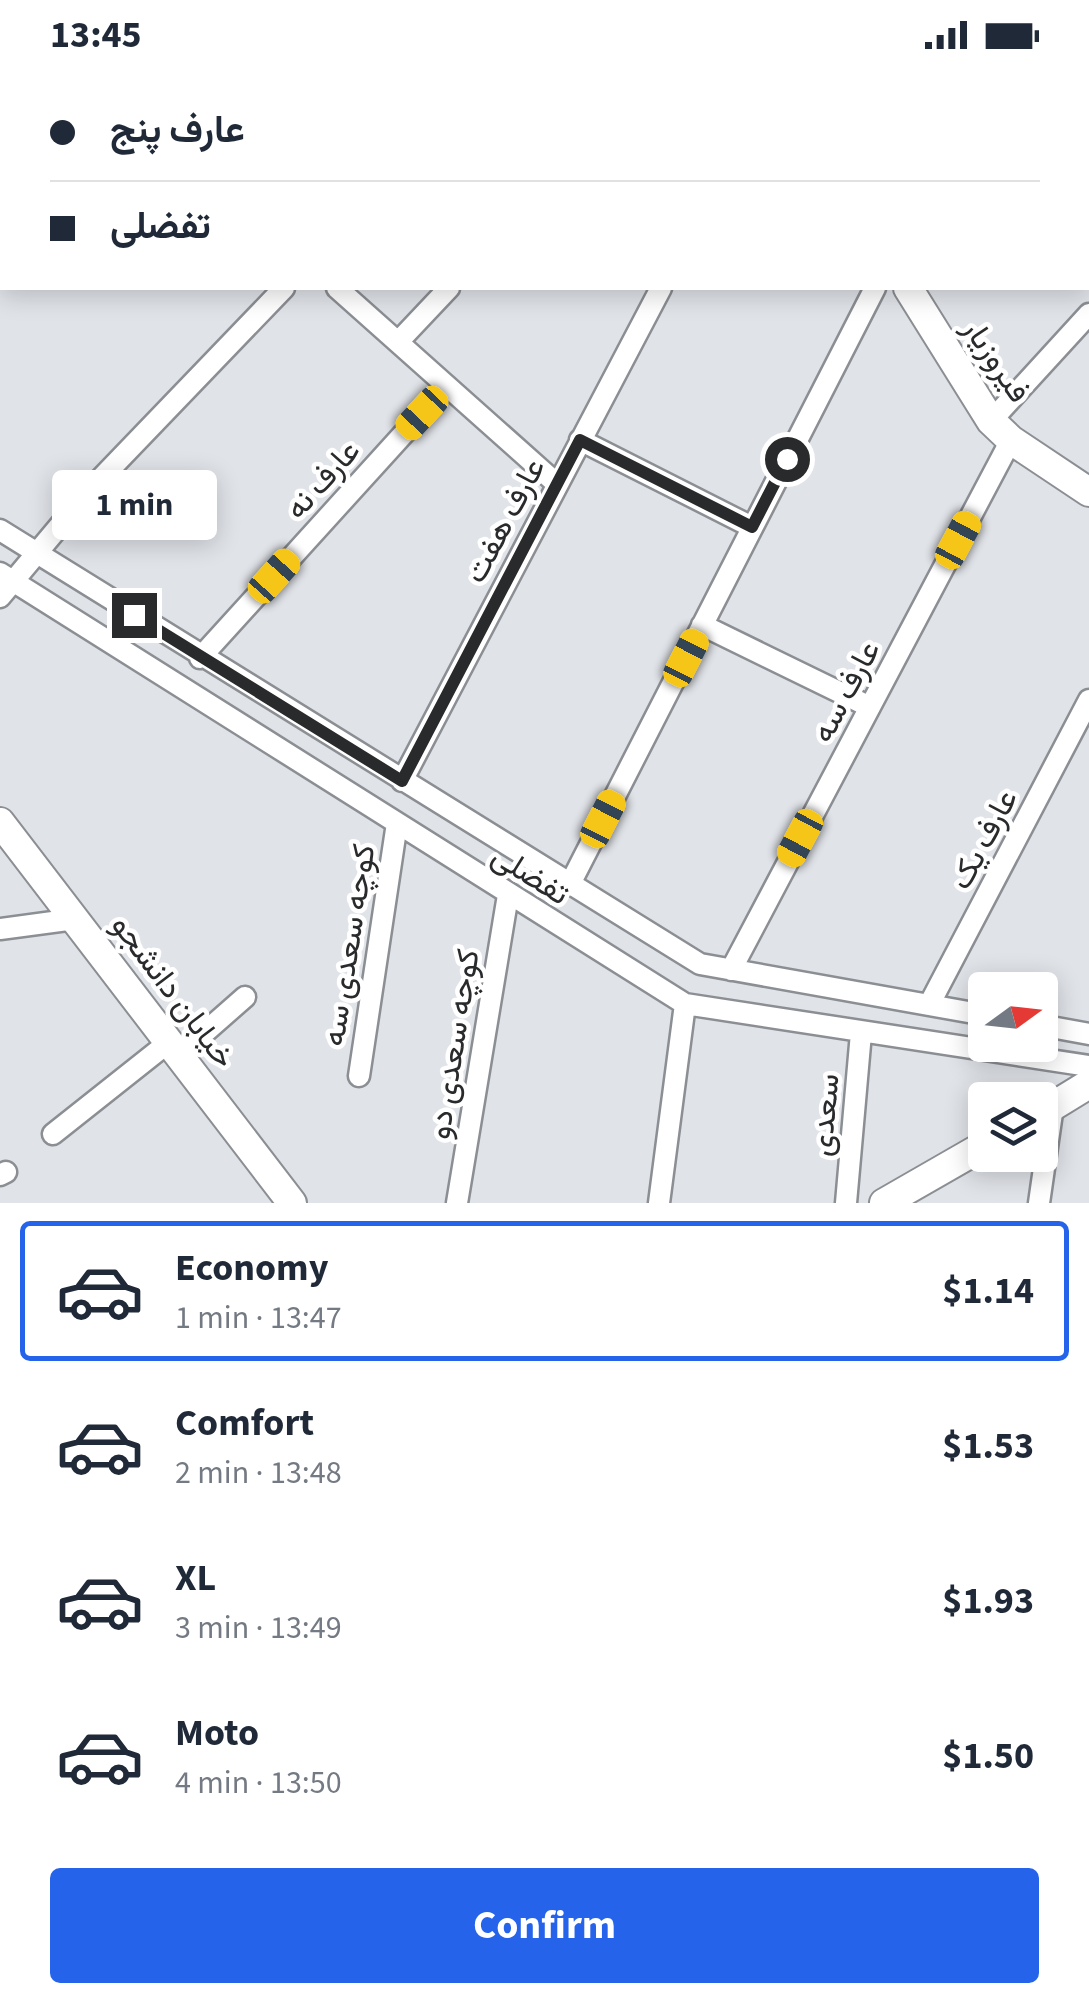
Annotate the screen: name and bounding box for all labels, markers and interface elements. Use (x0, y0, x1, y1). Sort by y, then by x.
text: 13:45 (50, 8, 142, 62)
text: عارف پنج (110, 103, 245, 157)
text: تفضلی (110, 199, 211, 253)
street label: فیروزیار (950, 308, 1041, 412)
car (391, 381, 453, 445)
street label: عارف نه (274, 429, 371, 530)
route start (765, 437, 810, 482)
street label: عارف هفت (453, 450, 557, 591)
callout: 1 min (52, 470, 216, 540)
text: 1 min (96, 482, 173, 528)
car (931, 506, 985, 574)
car (243, 544, 305, 608)
route end (112, 593, 157, 638)
car (659, 624, 713, 692)
street label: عارف سه (800, 632, 892, 751)
street label: عارف یک (938, 781, 1030, 898)
car (576, 785, 630, 853)
car (773, 804, 827, 872)
street label: تفضلی (483, 833, 578, 917)
street label: کوچه سعدی سه (310, 841, 388, 1050)
street label: خیابان دانشجو (100, 905, 246, 1078)
street label: کوچه سعدی دو (416, 946, 492, 1143)
north arrow (968, 972, 1058, 1062)
map controls (968, 972, 1058, 1172)
street label: سعدی (798, 1072, 852, 1159)
button: layers (968, 1082, 1058, 1172)
text: Economy (175, 1241, 328, 1295)
icon: car (55, 1246, 145, 1336)
text: $1.14 (942, 1264, 1034, 1318)
text: 1 min · 13:47 (175, 1295, 342, 1341)
text: Comfort (175, 1396, 314, 1450)
icon: car (55, 1401, 145, 1491)
text: $1.53 (942, 1419, 1034, 1473)
text: 2 min · 13:48 (175, 1450, 342, 1496)
text: XL (175, 1551, 216, 1605)
icon: car (55, 1556, 145, 1646)
text: $1.93 (942, 1574, 1034, 1628)
text: 3 min · 13:49 (175, 1605, 342, 1651)
text: Moto (175, 1706, 259, 1760)
icon: car (55, 1711, 145, 1801)
text: $1.50 (942, 1729, 1034, 1783)
text: 4 min · 13:50 (175, 1760, 342, 1806)
button: Confirm (50, 1868, 1039, 1983)

